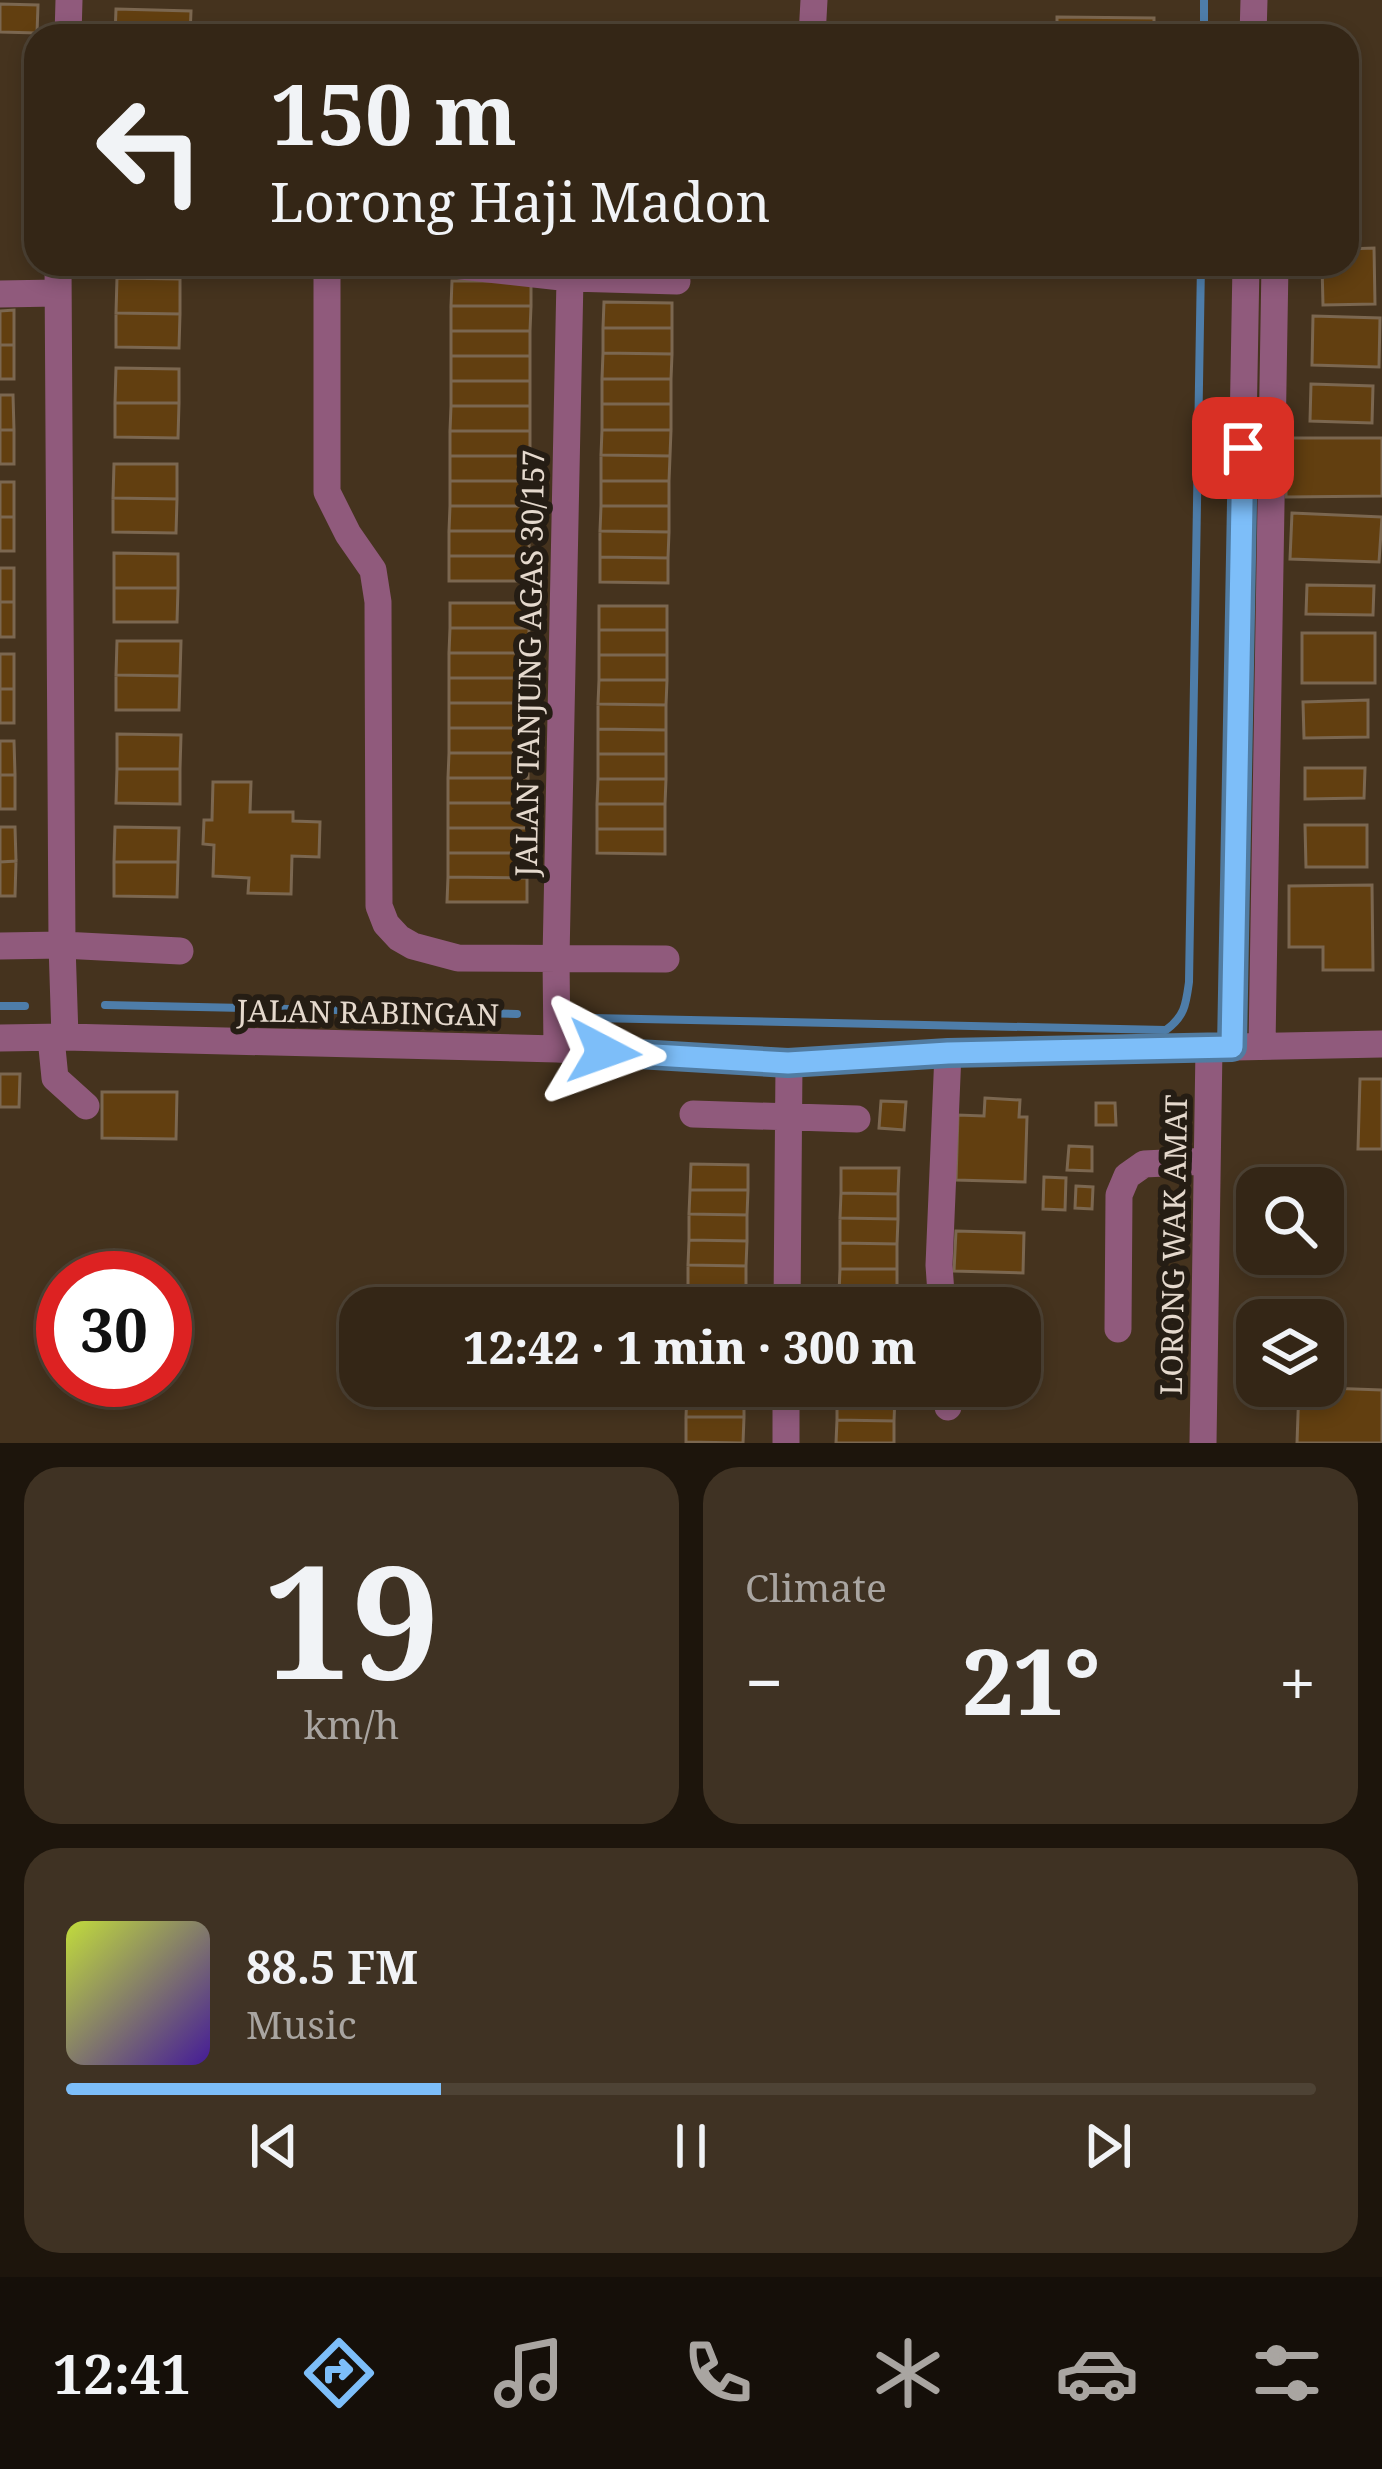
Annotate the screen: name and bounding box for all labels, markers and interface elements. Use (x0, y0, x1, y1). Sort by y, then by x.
text: 150 m (270, 55, 517, 170)
icon: left (72, 72, 228, 228)
text: Lorong Haji Madon (270, 164, 770, 238)
pin (1192, 397, 1294, 499)
icon: arrive (1210, 415, 1276, 481)
street label: JALAN TANJUNG AGAS 30/157 (505, 449, 553, 878)
street label: JALAN RABINGAN (236, 989, 500, 1035)
position arrow (541, 989, 667, 1115)
street label: LORONG WAK AMAT (1150, 1094, 1196, 1396)
map controls (1236, 1167, 1344, 1407)
button: search (1236, 1167, 1344, 1275)
speed limit sign: 30 (36, 1251, 192, 1407)
button: layers (1236, 1299, 1344, 1407)
text: 12:42 · 1 min · 300 m (463, 1316, 917, 1377)
text: 19 (263, 1512, 440, 1725)
text: Climate (745, 1560, 887, 1613)
text: 21° (962, 1619, 1100, 1741)
text: − (745, 1636, 783, 1726)
text: + (1279, 1636, 1316, 1726)
text: km/h (304, 1697, 399, 1750)
text: 88.5 FM (246, 1936, 418, 1997)
text: Music (246, 1997, 357, 2050)
icon: previous (241, 2113, 307, 2179)
icon: pause (658, 2113, 724, 2179)
icon: next (1075, 2113, 1141, 2179)
icon: directions (297, 2331, 381, 2415)
icon: music (487, 2331, 571, 2415)
icon: phone (676, 2331, 760, 2415)
icon: climate (866, 2331, 950, 2415)
icon: car (1055, 2331, 1139, 2415)
icon: filters (1245, 2331, 1329, 2415)
text: 12:41 (53, 2336, 191, 2410)

